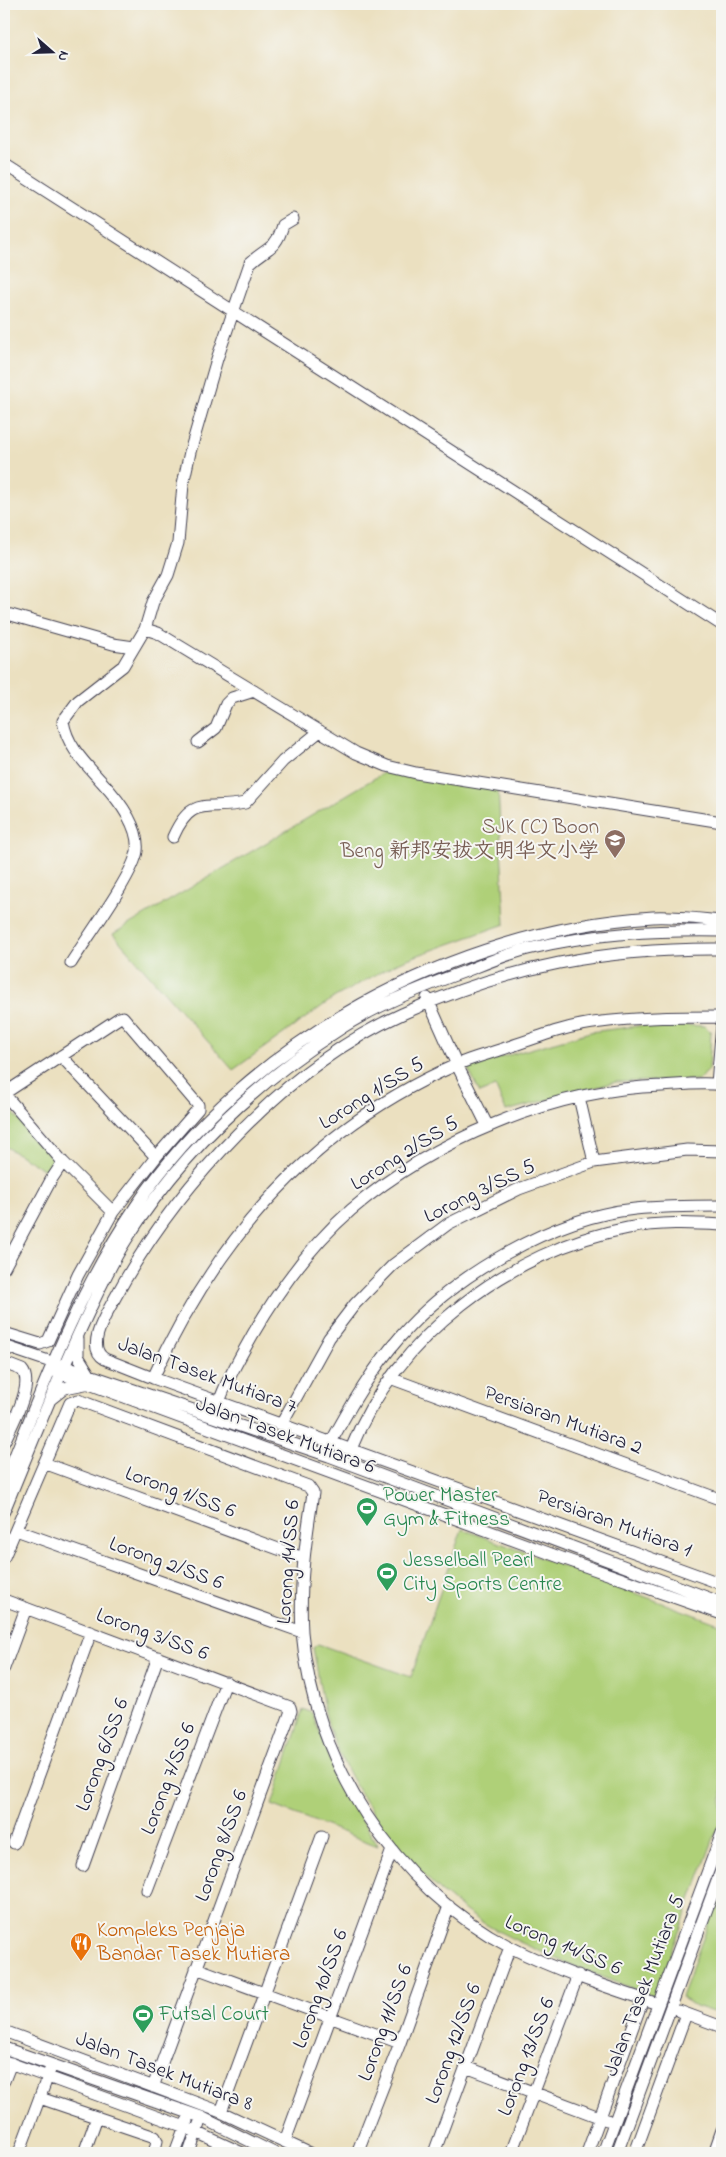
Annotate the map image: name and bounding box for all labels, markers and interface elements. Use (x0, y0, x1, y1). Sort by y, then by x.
north arrow (28, 28, 78, 78)
text: N (51, 48, 74, 64)
place label: SJK (C) Boon Beng 新邦安拔文明华文小学 (339, 813, 599, 869)
school or university icon: SJK (C) Boon Beng 新邦安拔文明华文小学 (603, 828, 627, 859)
street label: Lorong 1/SS 5 (314, 1050, 431, 1140)
street label: Lorong 2/SS 5 (345, 1109, 466, 1201)
street label: Lorong 3/SS 5 (419, 1152, 542, 1234)
street label: Jalan Tasek Mutiara 7 (113, 1330, 301, 1422)
street label: Persiaran Mutiara 2 (480, 1378, 646, 1464)
street label: Jalan Tasek Mutiara 6 (191, 1390, 379, 1482)
street label: Lorong 1/SS 6 (120, 1459, 240, 1529)
place label: Power Master Gym & Fitness (383, 1481, 510, 1537)
street label: Persiaran Mutiara 1 (532, 1482, 696, 1566)
sports icon: Power Master Gym & Fitness (355, 1496, 379, 1527)
street label: Lorong 14/SS 6 (270, 1499, 310, 1625)
street label: Lorong 2/SS 6 (104, 1529, 227, 1600)
place label: Jesselball Pearl City Sports Centre (403, 1546, 562, 1602)
sports icon: Jesselball Pearl City Sports Centre (375, 1561, 399, 1592)
street label: Lorong 3/SS 6 (91, 1601, 212, 1671)
street label: Lorong 6/SS 6 (69, 1694, 139, 1816)
street label: Lorong 7/SS 6 (134, 1719, 206, 1840)
street label: Lorong 8/SS 6 (188, 1786, 258, 1907)
street label: Jalan Tasek Mutiara 5 (597, 1891, 693, 2081)
street label: Lorong 14/SS 6 (499, 1908, 626, 1986)
place label: Kompleks Penjaja Bandar Tasek Mutiara (96, 1916, 290, 1970)
street label: Lorong 10/SS 6 (286, 1925, 358, 2053)
restaurant icon: Kompleks Penjaja Bandar Tasek Mutiara (69, 1931, 93, 1962)
street label: Lorong 11/SS 6 (351, 1960, 423, 2086)
street label: Lorong 12/SS 6 (418, 1980, 492, 2109)
street label: Lorong 13/SS 6 (491, 1994, 565, 2121)
place label: Futsal Court (158, 2000, 269, 2030)
sports icon: Futsal Court (131, 2003, 155, 2034)
street label: Jalan Tasek Mutiara 8 (71, 2024, 257, 2120)

